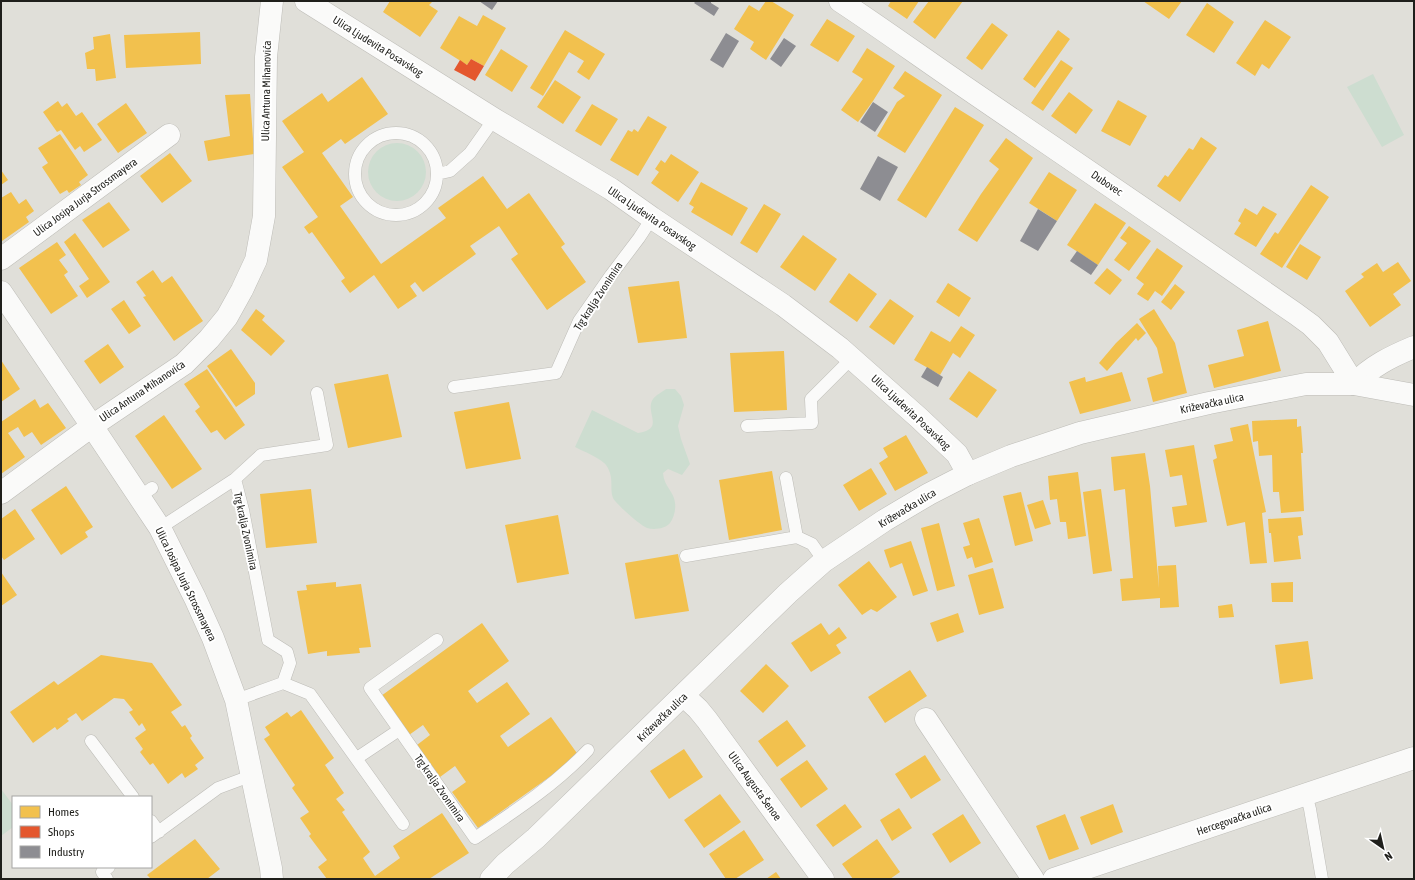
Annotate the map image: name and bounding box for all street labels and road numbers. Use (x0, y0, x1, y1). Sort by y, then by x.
street label: Ulica Ljudevita Posavskog (331, 13, 426, 79)
street label: Ulica Antuna Mihanovića (259, 41, 273, 141)
street label: Ulica Josipa Jurja Strossmayera (31, 155, 139, 239)
street label: Dubovec (1089, 168, 1126, 198)
street label: Ulica Ljudevita Posavskog (606, 184, 699, 252)
street label: Trg kralja Zvonimira (571, 259, 625, 333)
street label: Ulica Antuna Mihanovića (97, 358, 187, 424)
street label: Ulica Ljudevita Posavskog (869, 372, 953, 452)
street label: Križevačka ulica (1179, 390, 1245, 416)
street label: Križevačka ulica (876, 486, 938, 530)
street label: Trg kralja Zvonimira (232, 491, 260, 571)
street label: Ulica Josipa Jurja Strossmayera (153, 525, 219, 643)
street label: Križevačka ulica (634, 690, 690, 744)
street label: Ulica Augusta Šenoe (726, 749, 784, 823)
street label: Trg kralja Zvonimira (412, 752, 468, 824)
street label: Hercegovačka ulica (1195, 801, 1273, 837)

